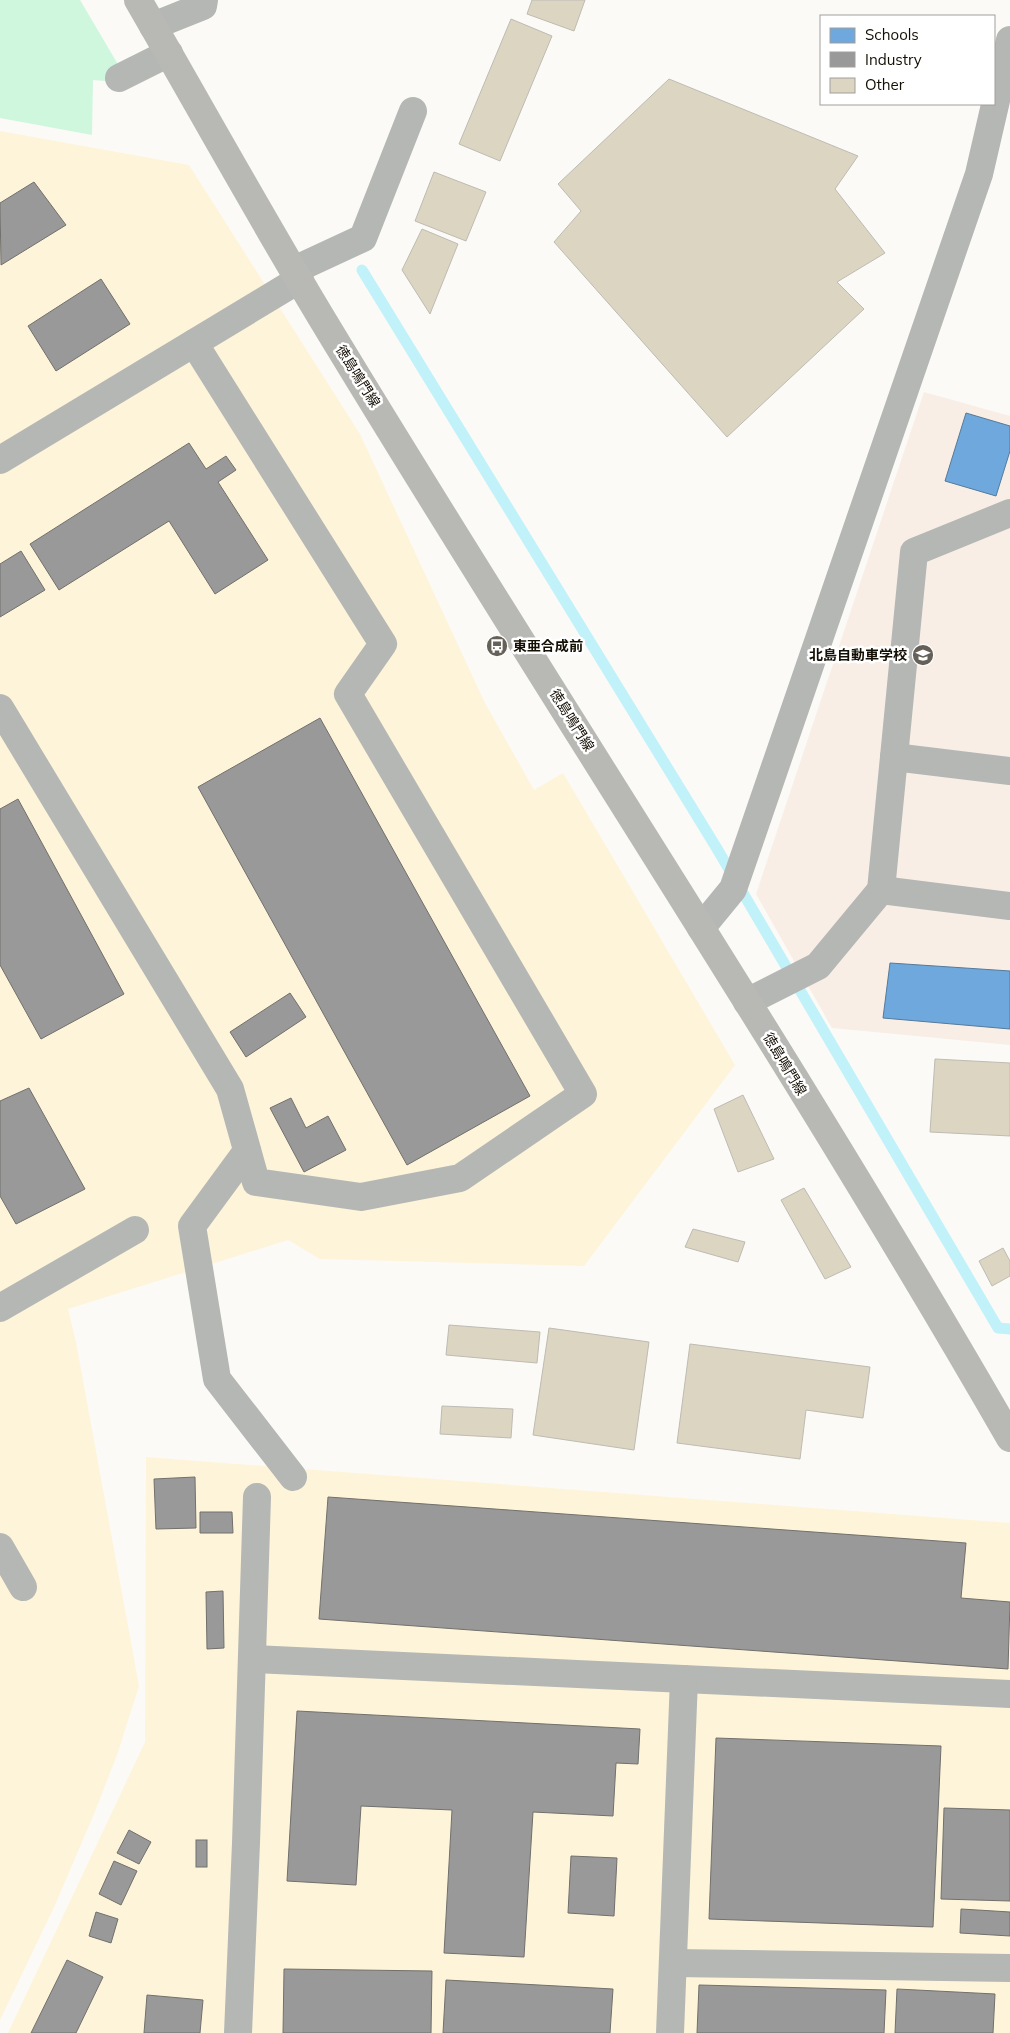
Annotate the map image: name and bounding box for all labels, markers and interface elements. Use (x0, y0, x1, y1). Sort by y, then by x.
legend (820, 15, 995, 105)
text: Schools (865, 25, 919, 44)
text: Industry (865, 50, 922, 69)
text: Other (865, 75, 905, 94)
street label: 徳島鳴門線 (332, 342, 384, 410)
bus stop icon: 東亜合成前 (485, 634, 509, 658)
place label: 東亜合成前 (513, 637, 583, 655)
school or university icon: 北島自動車学校 (911, 643, 935, 667)
place label: 北島自動車学校 (809, 646, 907, 664)
street label: 徳島鳴門線 (546, 686, 598, 754)
street label: 徳島鳴門線 (759, 1029, 811, 1099)

